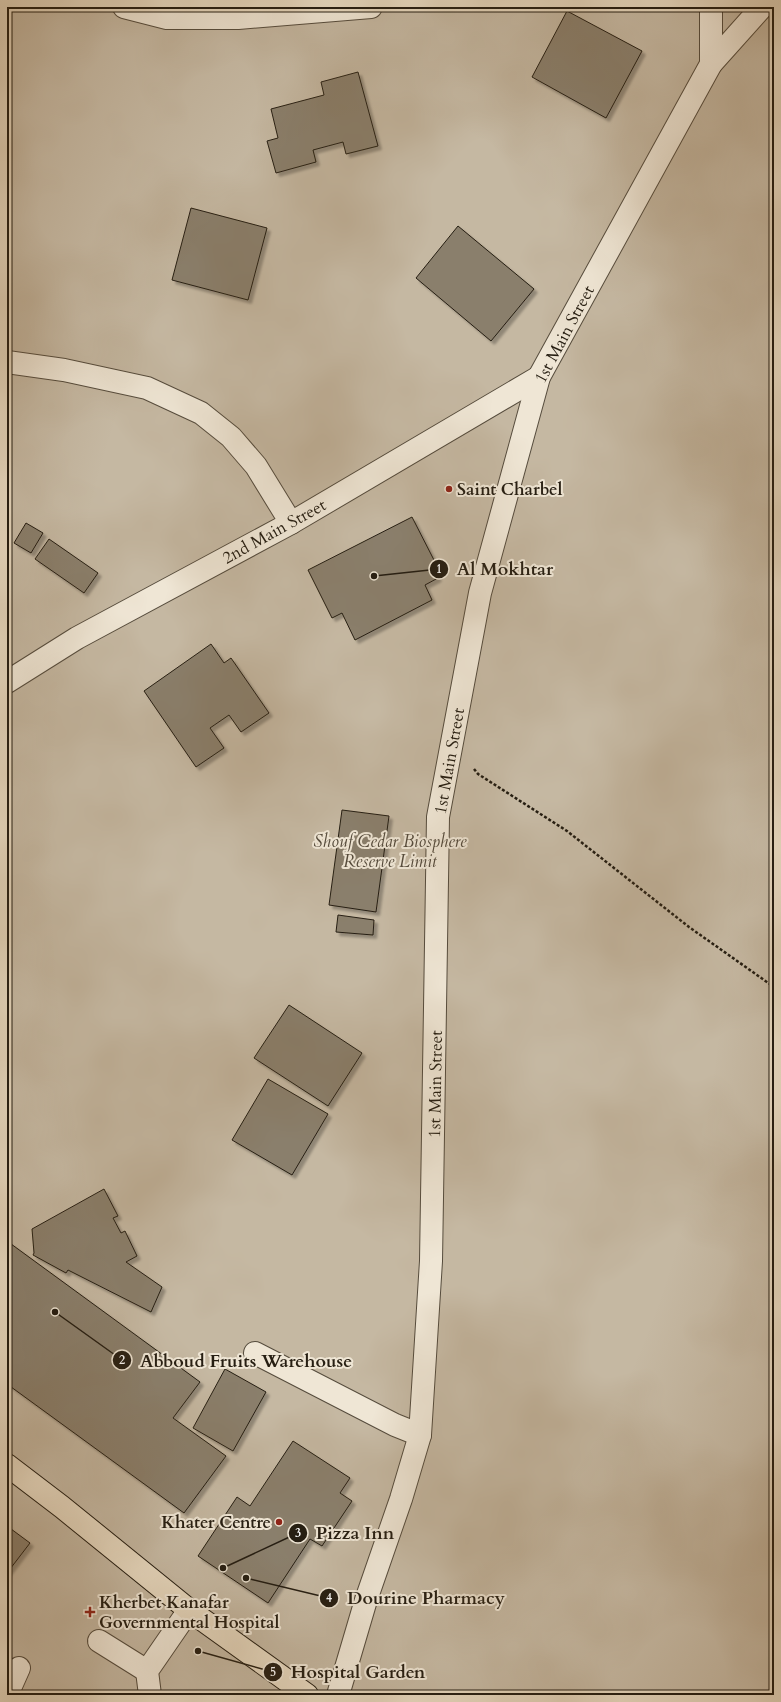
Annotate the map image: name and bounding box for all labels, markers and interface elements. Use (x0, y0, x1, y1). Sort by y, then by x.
street label: 1st Main Street (529, 281, 600, 387)
place label: Saint Charbel (457, 478, 562, 501)
marker: Saint Charbel (444, 484, 454, 494)
street label: 2nd Main Street (218, 493, 331, 569)
callout: Al Mokhtar (429, 554, 562, 584)
text: Al Mokhtar (457, 557, 554, 582)
text: 1 (436, 561, 442, 577)
street label: 1st Main Street (429, 705, 470, 816)
park label: Shouf Cedar Biosphere Reserve Limit (313, 830, 467, 873)
street label: 1st Main Street (423, 1029, 448, 1138)
callout: Abboud Fruits Warehouse (112, 1345, 360, 1375)
text: Abboud Fruits Warehouse (140, 1349, 352, 1374)
text: 2 (119, 1352, 125, 1368)
place label: Khater Centre (161, 1511, 271, 1534)
marker: Khater Centre (274, 1517, 284, 1527)
callout: Pizza Inn (288, 1518, 402, 1548)
text: Pizza Inn (316, 1521, 395, 1546)
text: 3 (295, 1525, 301, 1541)
callout: Dourine Pharmacy (319, 1583, 513, 1613)
text: Dourine Pharmacy (347, 1586, 506, 1611)
text: 4 (326, 1590, 332, 1606)
place label: Kherbet Kanafar Governmental Hospital (99, 1591, 279, 1634)
marker: Kherbet Kanafar Governmental Hospital (84, 1606, 96, 1618)
callout: Hospital Garden (263, 1657, 433, 1687)
text: Hospital Garden (291, 1660, 426, 1685)
text: 5 (270, 1664, 276, 1680)

